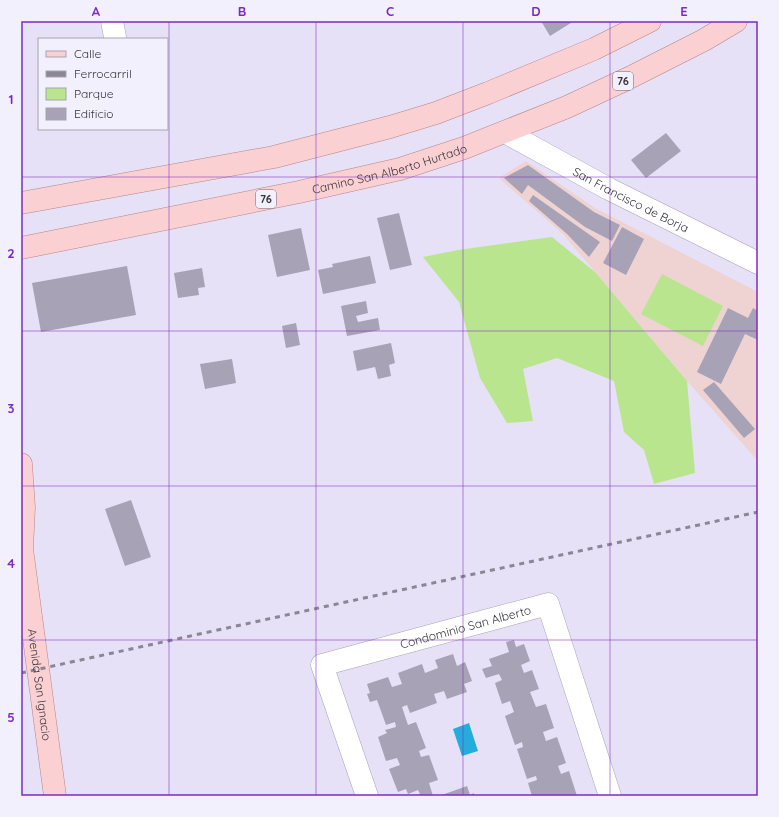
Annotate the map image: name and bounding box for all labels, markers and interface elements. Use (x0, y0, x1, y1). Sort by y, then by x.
text: A (92, 3, 101, 19)
text: B (238, 3, 246, 19)
text: C (386, 3, 394, 19)
text: D (531, 3, 541, 19)
text: E (680, 3, 688, 19)
legend (38, 38, 168, 130)
text: Calle (74, 46, 102, 61)
text: Ferrocarril (74, 66, 132, 81)
road number: 76 (613, 72, 633, 90)
text: Parque (74, 86, 114, 101)
text: 1 (8, 91, 14, 107)
text: Edificio (74, 106, 114, 121)
street label: Camino San Alberto Hurtado (310, 140, 469, 196)
street label: San Francisco de Borja (571, 163, 692, 235)
road number: 76 (256, 190, 276, 208)
text: 2 (7, 245, 15, 261)
text: 3 (8, 400, 15, 416)
text: 4 (7, 555, 15, 571)
street label: Condominio San Alberto (398, 601, 532, 651)
street label: Avenida San Ignacio (25, 628, 55, 742)
text: 5 (7, 709, 15, 725)

